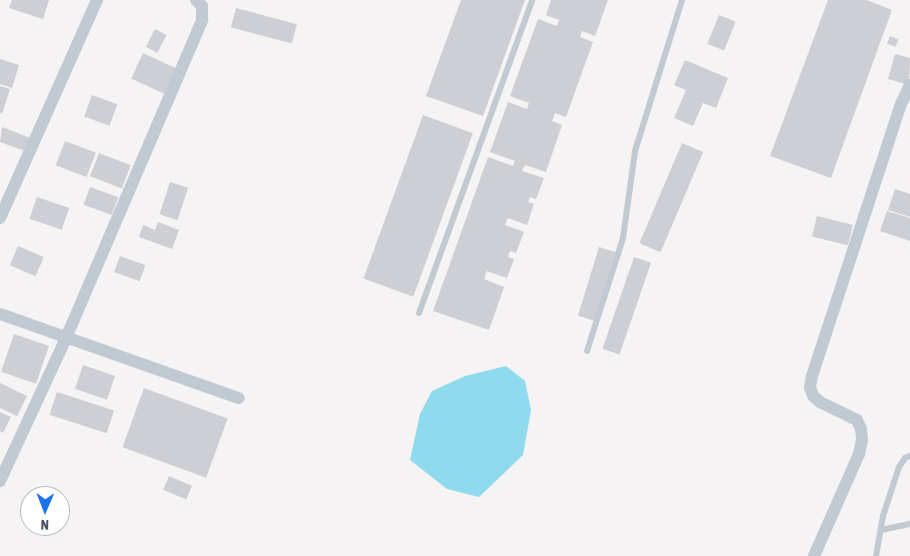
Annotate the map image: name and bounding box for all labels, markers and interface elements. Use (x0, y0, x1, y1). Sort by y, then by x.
north arrow (20, 486, 70, 536)
text: N (40, 517, 49, 533)

